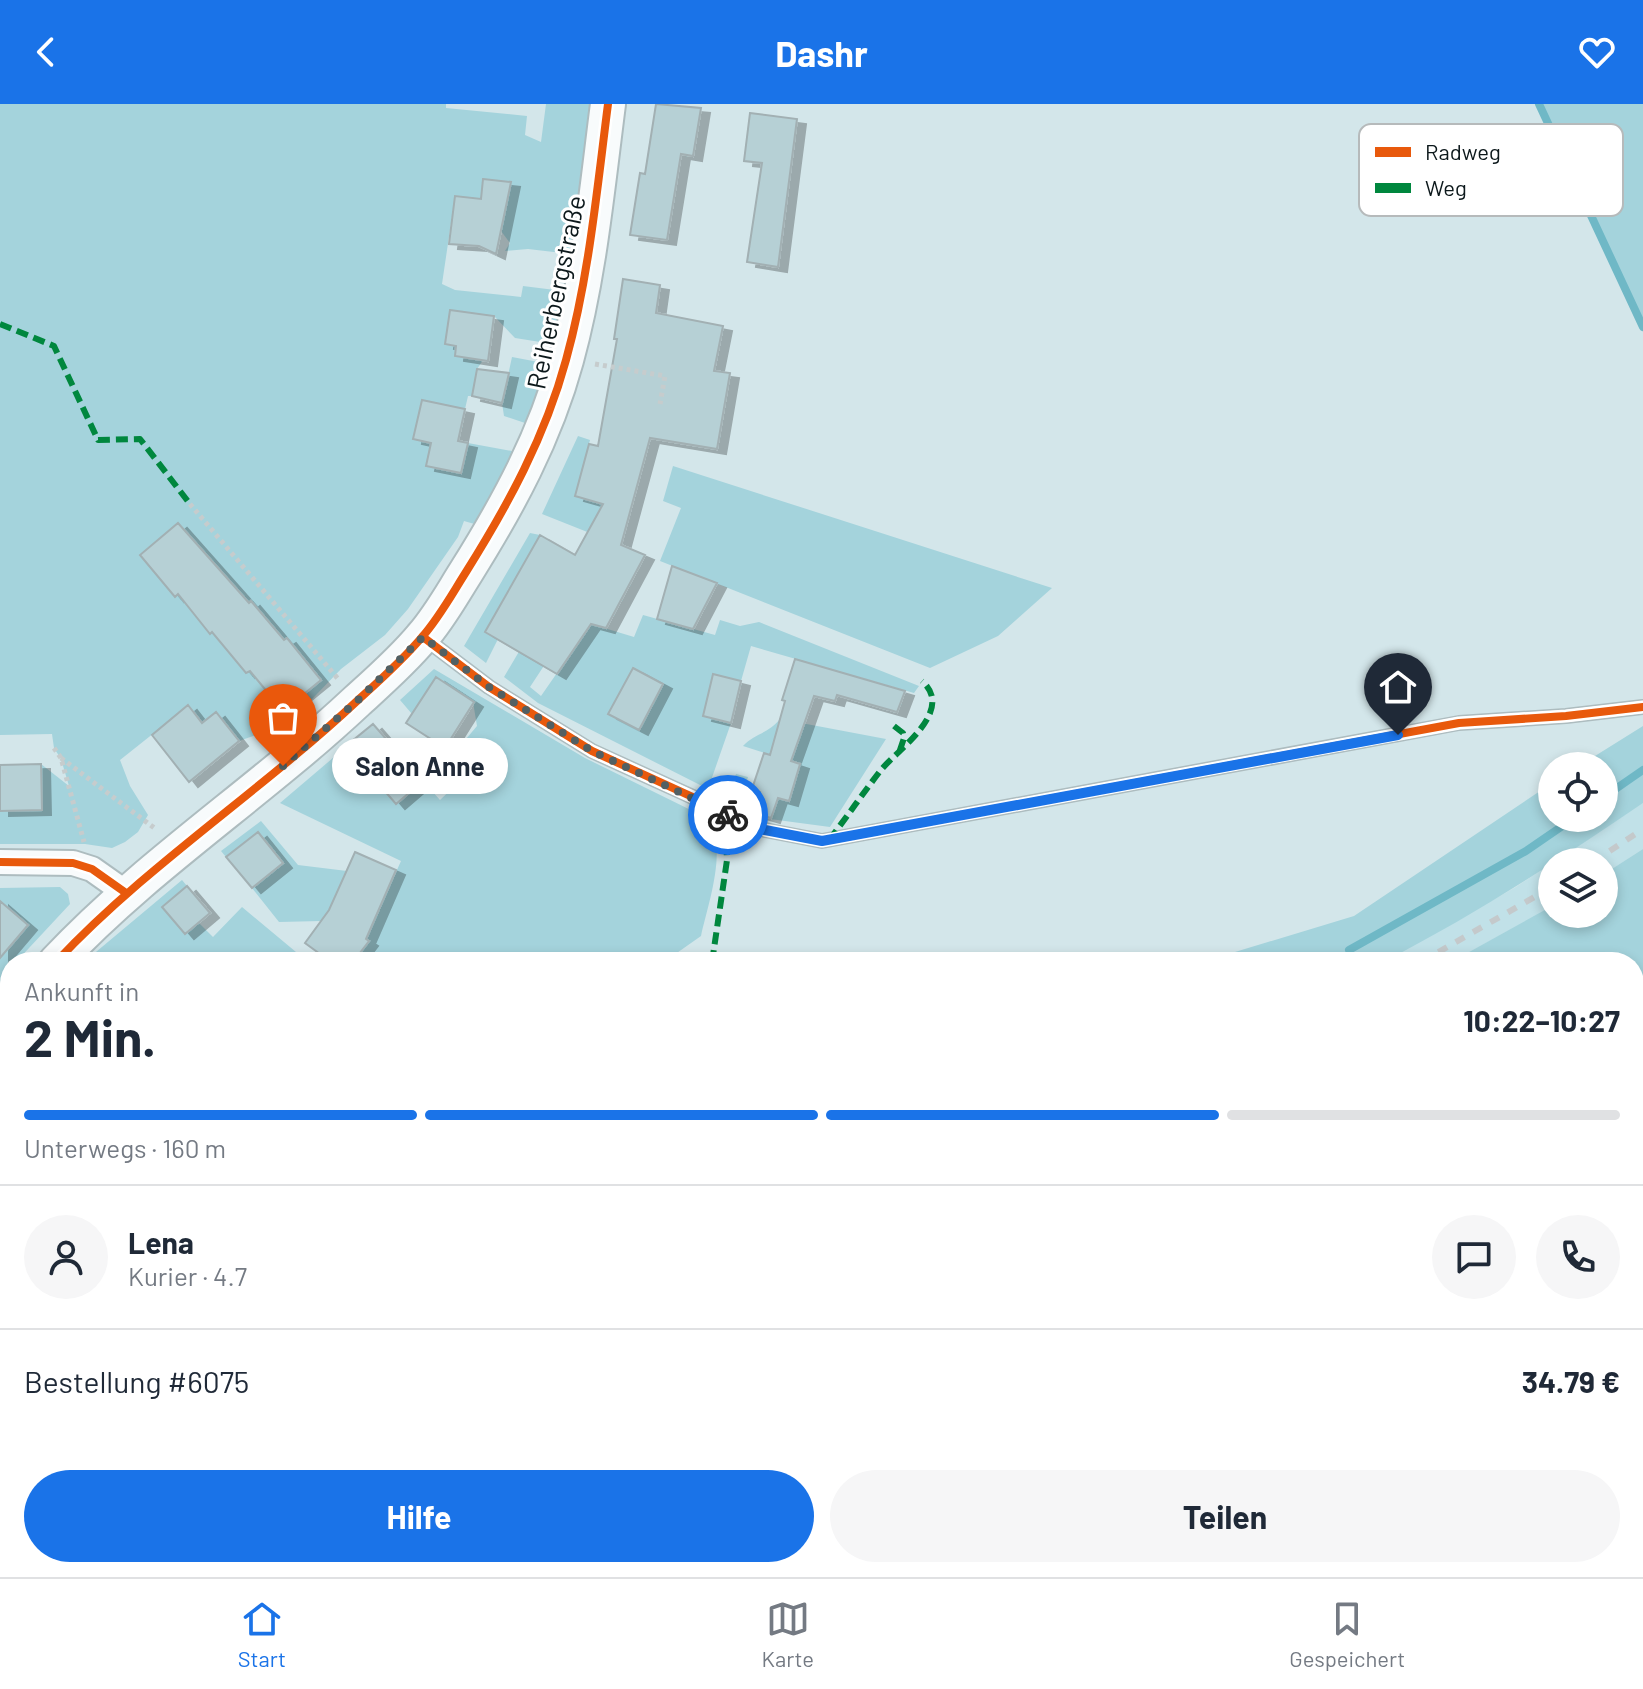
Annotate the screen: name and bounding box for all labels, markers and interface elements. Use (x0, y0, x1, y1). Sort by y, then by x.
icon: back (24, 30, 68, 74)
icon: heart (1575, 30, 1619, 74)
text: Dashr (775, 31, 868, 74)
legend (1359, 124, 1623, 216)
text: Radweg (1425, 138, 1501, 164)
text: Weg (1425, 174, 1467, 200)
street label: Reiherbergstraße (519, 192, 591, 392)
pin (1364, 653, 1432, 735)
icon: home (1376, 665, 1420, 709)
pin (249, 684, 317, 766)
icon: bag (261, 696, 305, 740)
callout: Salon Anne (331, 738, 507, 794)
text: Salon Anne (355, 750, 485, 781)
map controls (1538, 752, 1618, 928)
button: locate (1538, 752, 1618, 832)
courier (688, 775, 768, 855)
icon: bike (706, 793, 750, 837)
button: layers (1538, 848, 1618, 928)
text: Ankunft in (24, 975, 139, 1006)
text: 10:22–10:27 (1463, 1002, 1620, 1038)
text: 2 Min. (24, 1005, 156, 1067)
text: Unterwegs · 160 m (24, 1132, 226, 1163)
button: person (24, 1215, 108, 1299)
button: chat (1432, 1215, 1516, 1299)
button: phone (1536, 1215, 1620, 1299)
text: Lena (128, 1224, 194, 1260)
text: Kurier · 4.7 (128, 1260, 247, 1291)
text: Bestellung #6075 (24, 1363, 249, 1399)
text: 34.79 € (1522, 1363, 1620, 1399)
button: Hilfe (24, 1470, 814, 1562)
button: Teilen (830, 1470, 1620, 1562)
tab: Start (238, 1597, 286, 1671)
tab: Karte (761, 1597, 814, 1671)
tab: Gespeichert (1289, 1597, 1405, 1671)

